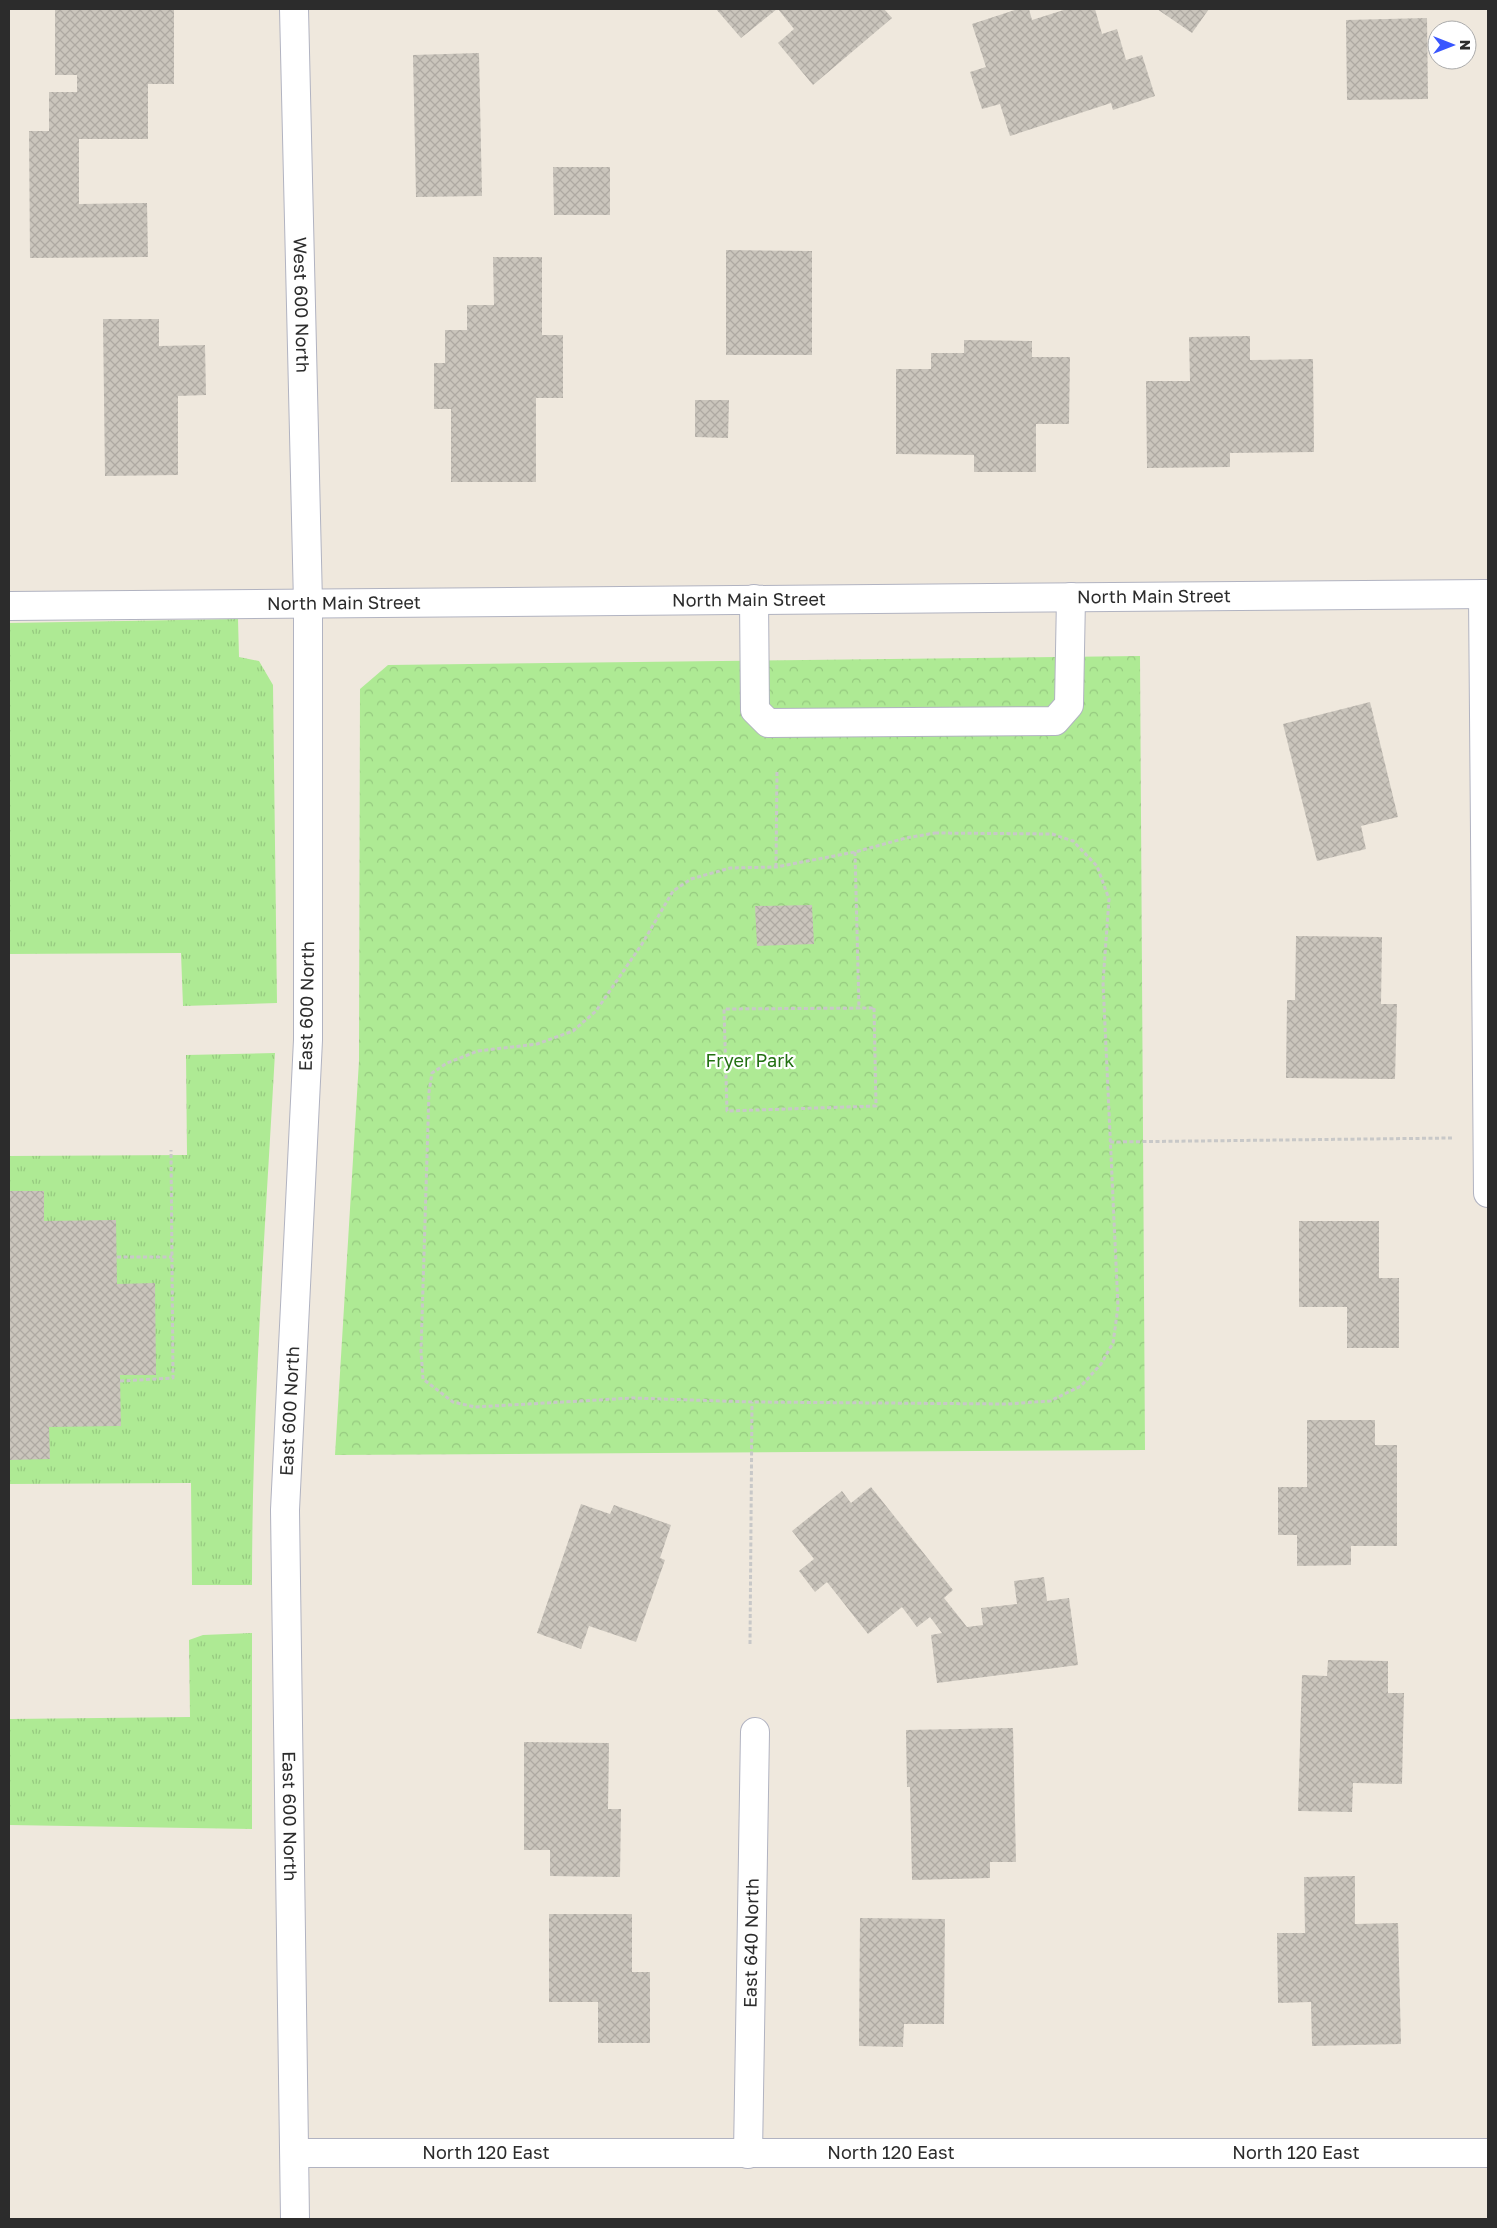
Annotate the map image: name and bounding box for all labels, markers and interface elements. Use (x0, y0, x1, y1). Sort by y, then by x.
north arrow (1427, 20, 1477, 70)
text: N (1457, 40, 1474, 50)
street label: West 600 North (289, 237, 315, 373)
street label: North Main Street (1077, 584, 1231, 607)
street label: North Main Street (672, 587, 826, 611)
street label: North Main Street (267, 591, 421, 614)
street label: East 600 North (294, 941, 318, 1071)
park label: Fryer Park (706, 1049, 794, 1071)
street label: East 600 North (275, 1345, 303, 1476)
street label: East 600 North (278, 1751, 302, 1881)
street label: East 640 North (738, 1878, 763, 2008)
street label: North 120 East (422, 2141, 550, 2163)
street label: North 120 East (827, 2141, 955, 2163)
street label: North 120 East (1232, 2141, 1360, 2163)

